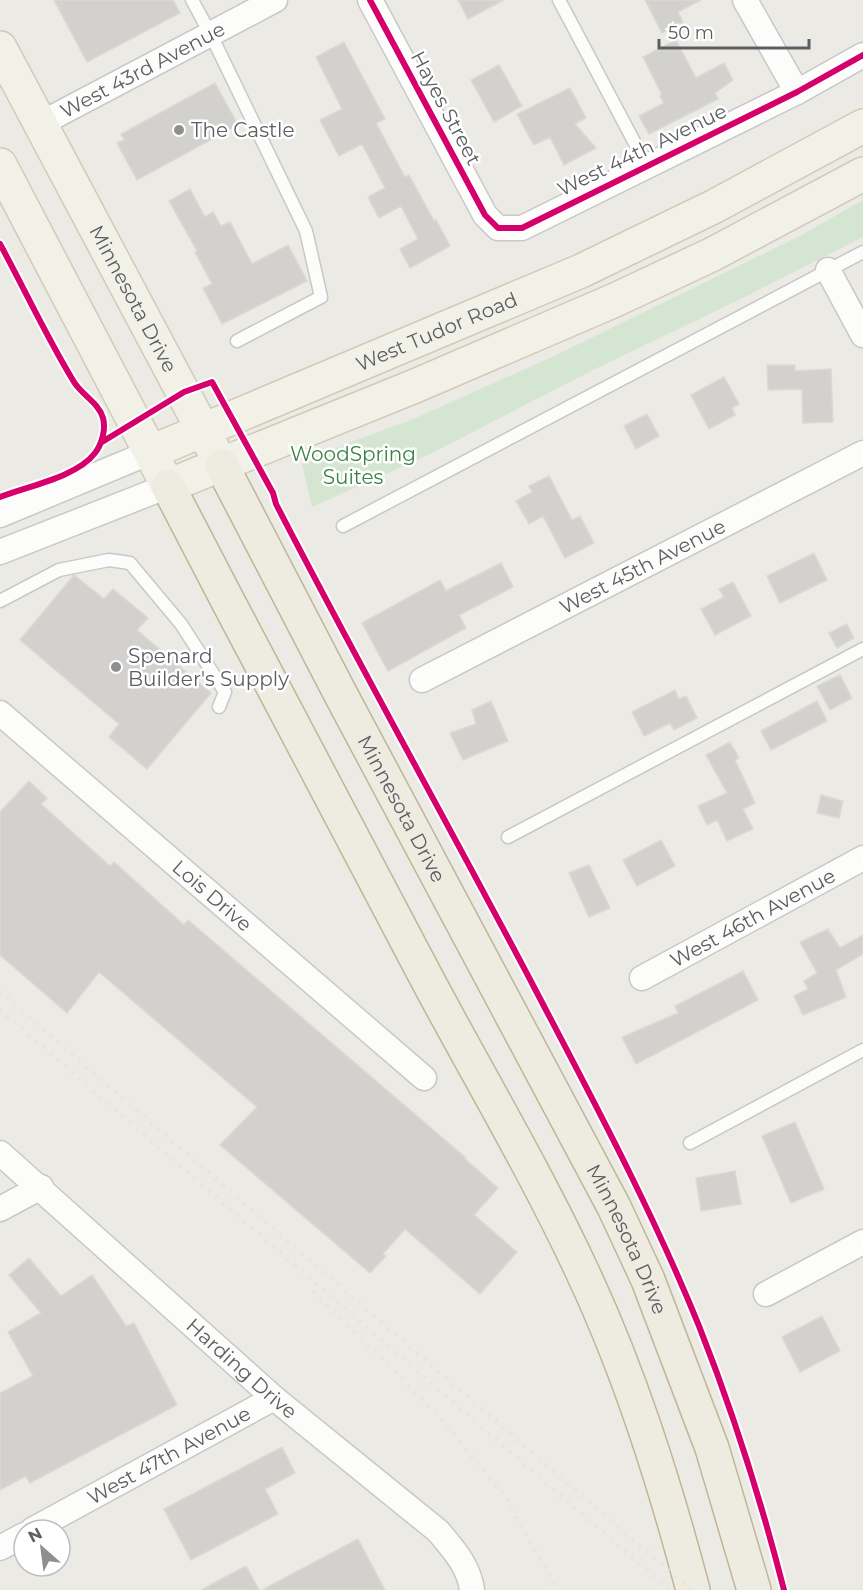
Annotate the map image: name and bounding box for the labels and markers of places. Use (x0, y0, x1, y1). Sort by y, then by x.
place label: The Castle (191, 118, 295, 142)
marker: The Castle (172, 123, 186, 137)
place label: Spenard Builder's Supply (128, 644, 289, 691)
marker: Spenard Builder's Supply (109, 660, 123, 674)

